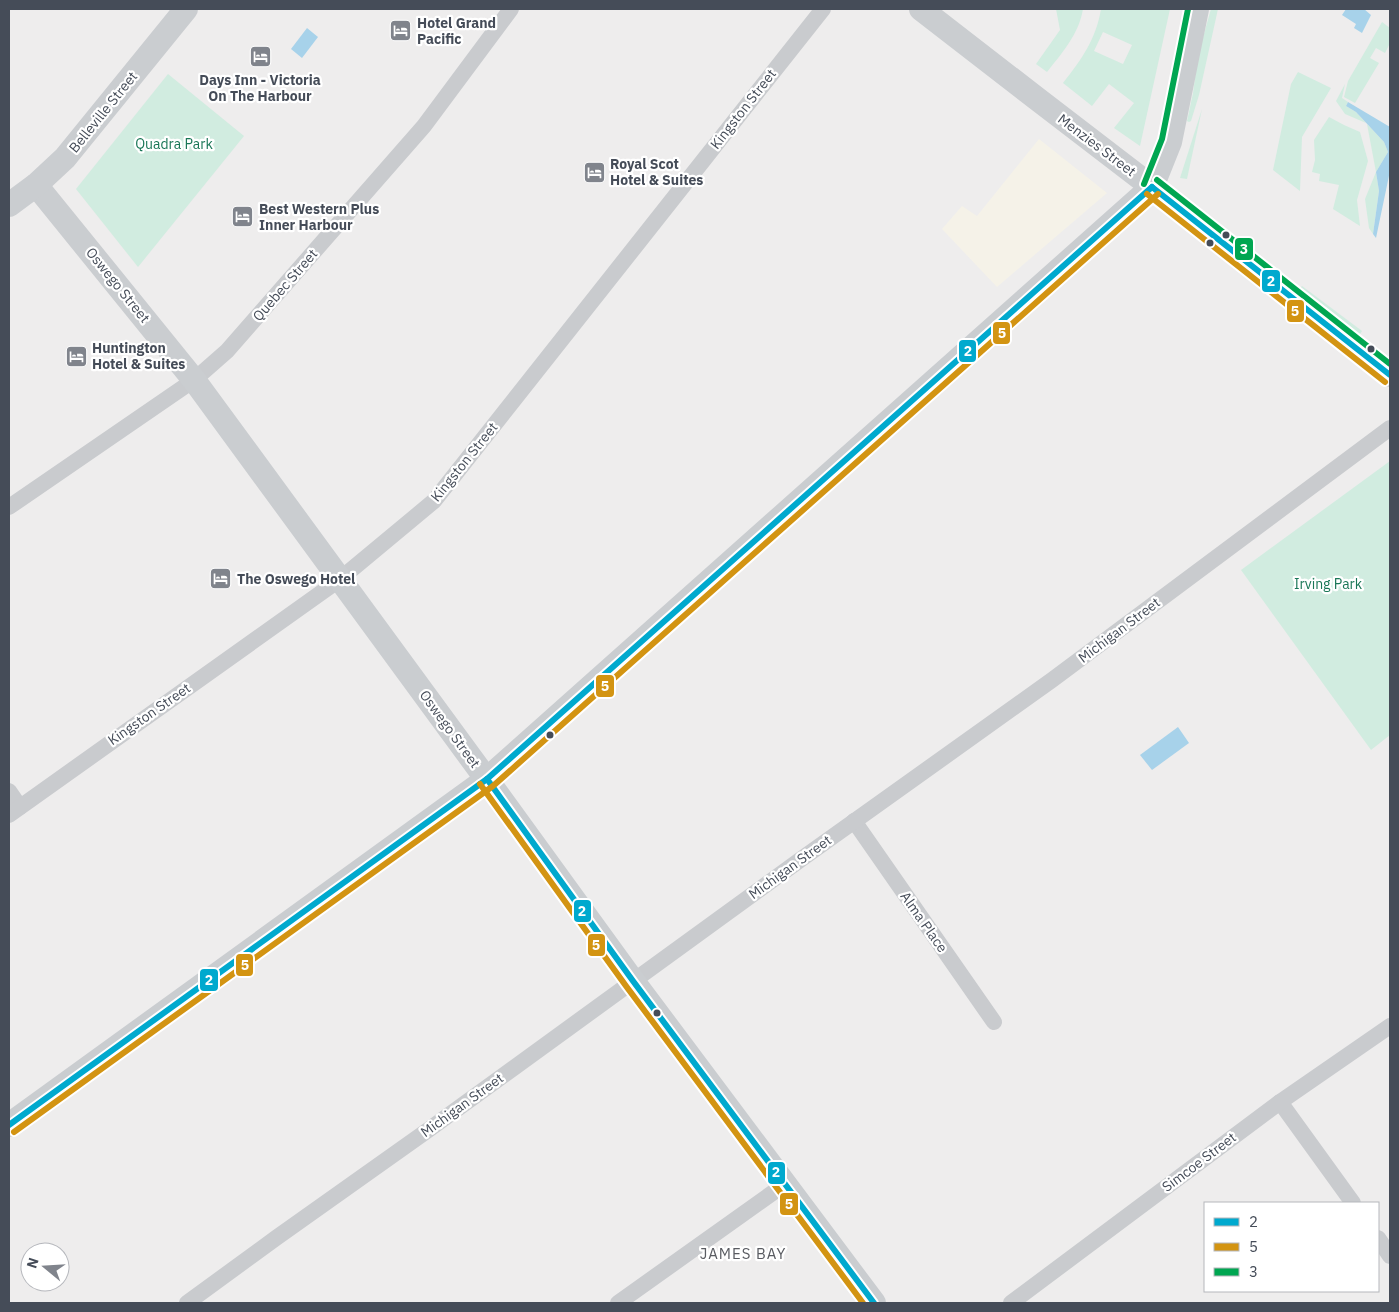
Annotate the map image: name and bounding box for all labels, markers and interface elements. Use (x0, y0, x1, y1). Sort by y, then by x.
place label: Hotel Grand Pacific (417, 14, 496, 48)
hotel icon: Hotel Grand Pacific (389, 19, 413, 43)
hotel icon: Days Inn - Victoria On The Harbour (248, 45, 272, 69)
street label: Kingston Street (706, 65, 780, 153)
street label: Belleville Street (65, 68, 141, 156)
place label: Days Inn - Victoria On The Harbour (199, 71, 321, 105)
street label: Menzies Street (1054, 110, 1140, 180)
park label: Quadra Park (135, 135, 213, 153)
place label: Royal Scot Hotel & Suites (610, 155, 703, 189)
hotel icon: Royal Scot Hotel & Suites (582, 160, 606, 184)
place label: Best Western Plus Inner Harbour (259, 200, 379, 234)
hotel icon: Best Western Plus Inner Harbour (231, 205, 255, 229)
unlabelled marker (1221, 230, 1231, 240)
line badge: 3 (1234, 237, 1254, 261)
unlabelled marker (1205, 238, 1215, 248)
text: 3 (1240, 240, 1248, 258)
street label: Oswego Street (82, 244, 154, 326)
street label: Quebec Street (249, 245, 321, 325)
line badge: 2 (1261, 269, 1281, 293)
text: 2 (1267, 272, 1275, 290)
line badge: 5 (1286, 299, 1305, 323)
text: 5 (1291, 302, 1299, 320)
line badge: 5 (992, 321, 1011, 345)
text: 5 (998, 324, 1006, 342)
place label: Huntington Hotel & Suites (92, 339, 185, 373)
line badge: 2 (958, 339, 977, 363)
text: 2 (964, 342, 972, 360)
hotel icon: Huntington Hotel & Suites (64, 344, 88, 368)
unlabelled marker (1366, 344, 1376, 354)
street label: Kingston Street (427, 419, 502, 505)
hotel icon: The Oswego Hotel (209, 567, 233, 591)
place label: The Oswego Hotel (237, 570, 355, 588)
park label: Irving Park (1294, 575, 1363, 593)
street label: Michigan Street (1075, 593, 1164, 667)
line badge: 5 (595, 674, 615, 698)
text: 5 (601, 677, 609, 695)
street label: Kingston Street (104, 679, 194, 749)
street label: Oswego Street (416, 687, 484, 772)
unlabelled marker (545, 730, 555, 740)
street label: Michigan Street (745, 831, 835, 903)
street label: Alma Place (896, 888, 952, 956)
line badge: 2 (573, 899, 592, 923)
text: 2 (578, 902, 586, 920)
line badge: 5 (587, 933, 606, 957)
text: 5 (592, 936, 600, 954)
line badge: 5 (235, 953, 254, 977)
text: 5 (241, 956, 249, 974)
line badge: 2 (199, 968, 219, 992)
text: 2 (205, 971, 213, 989)
unlabelled marker (652, 1008, 662, 1018)
street label: Michigan Street (417, 1069, 507, 1141)
street label: Simcoe Street (1158, 1128, 1240, 1196)
line badge: 2 (767, 1161, 786, 1185)
text: 2 (772, 1163, 780, 1181)
line badge: 5 (779, 1192, 799, 1216)
text: 5 (785, 1195, 793, 1213)
legend (1204, 1202, 1379, 1292)
text: 2 (1249, 1212, 1258, 1231)
text: 5 (1249, 1237, 1258, 1256)
north arrow (20, 1242, 70, 1292)
district label: JAMES BAY (700, 1244, 786, 1263)
text: N (23, 1255, 43, 1271)
text: 3 (1249, 1262, 1258, 1281)

